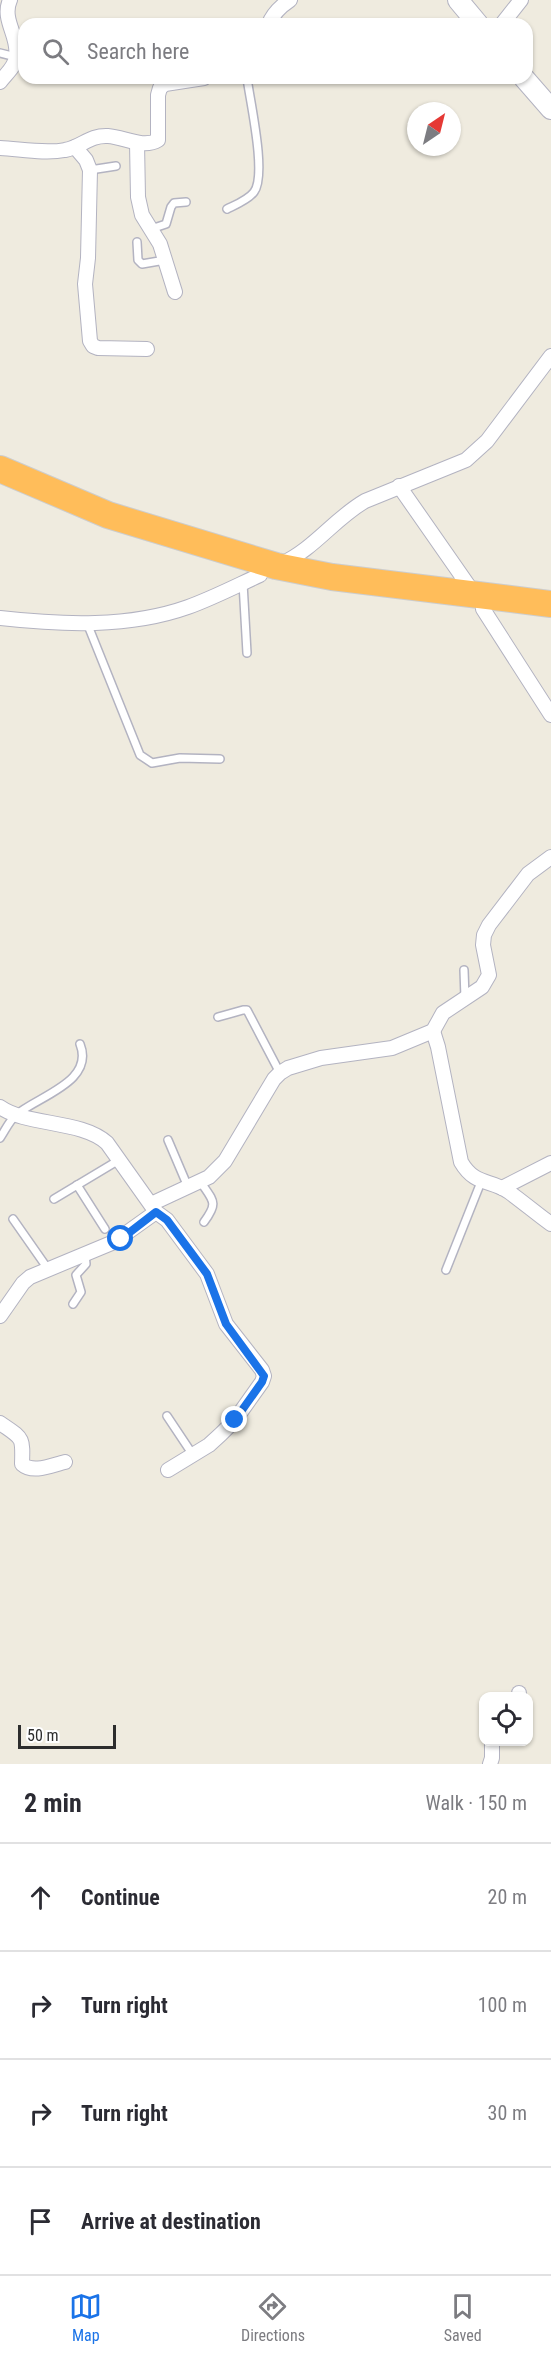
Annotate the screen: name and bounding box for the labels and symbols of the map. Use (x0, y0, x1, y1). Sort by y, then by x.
north arrow (407, 102, 461, 156)
route start (107, 1225, 133, 1251)
route end (221, 1406, 247, 1432)
scale bar (18, 1722, 116, 1750)

